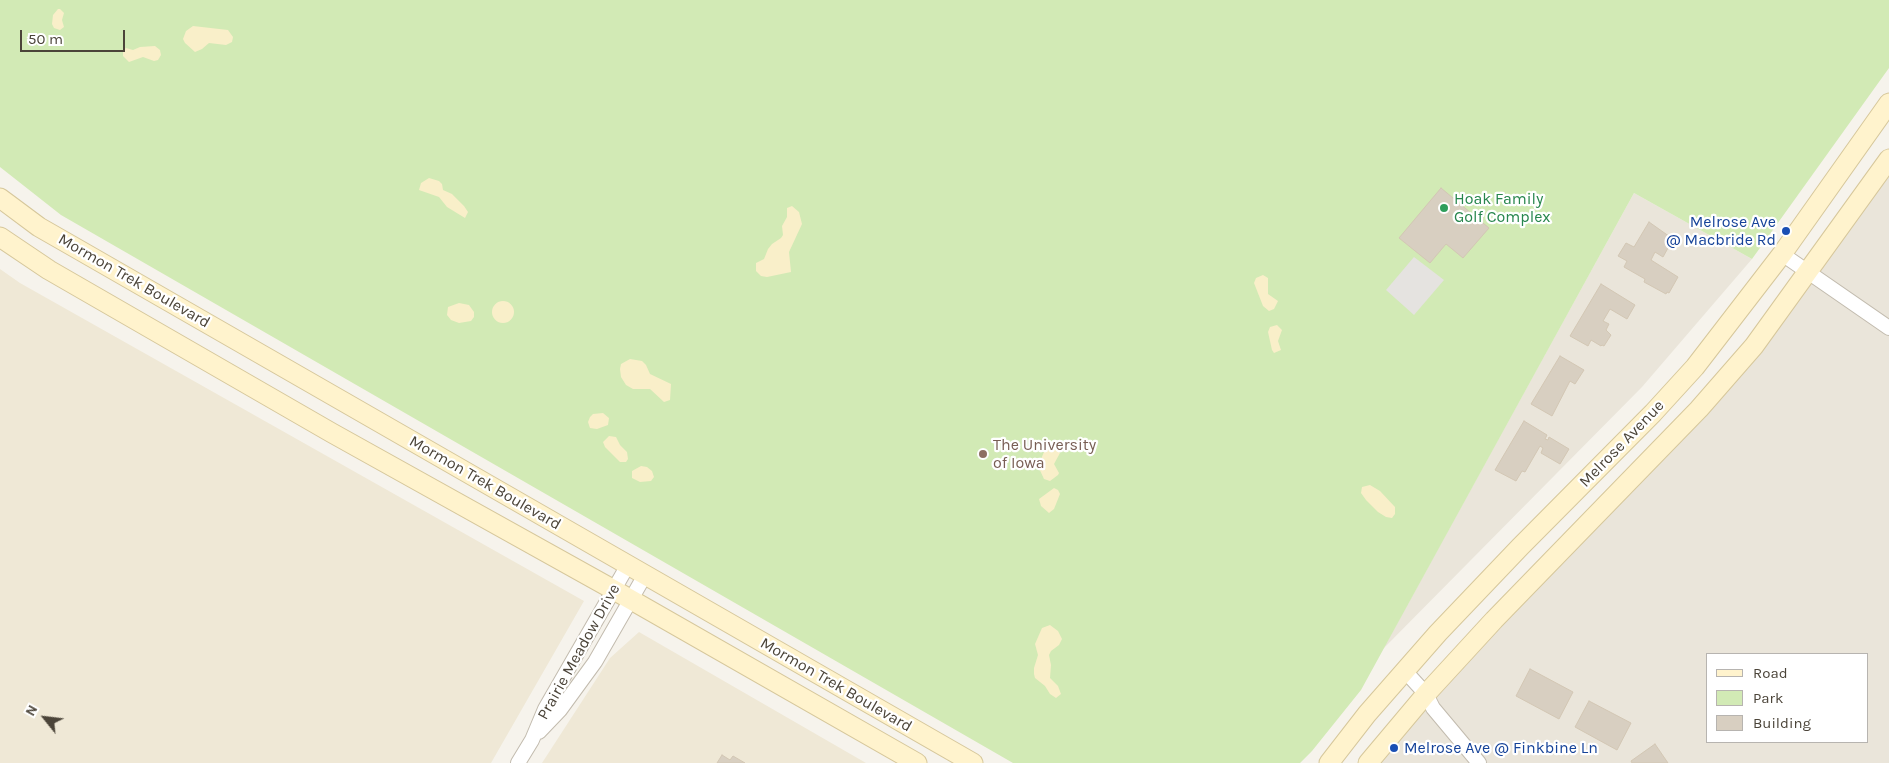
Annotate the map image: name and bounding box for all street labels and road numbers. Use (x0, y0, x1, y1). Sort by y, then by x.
street label: Mormon Trek Boulevard (55, 230, 213, 332)
street label: Melrose Avenue (1576, 396, 1668, 492)
street label: Mormon Trek Boulevard (406, 432, 564, 534)
street label: Prairie Meadow Drive (534, 581, 624, 723)
street label: Mormon Trek Boulevard (757, 634, 915, 736)

